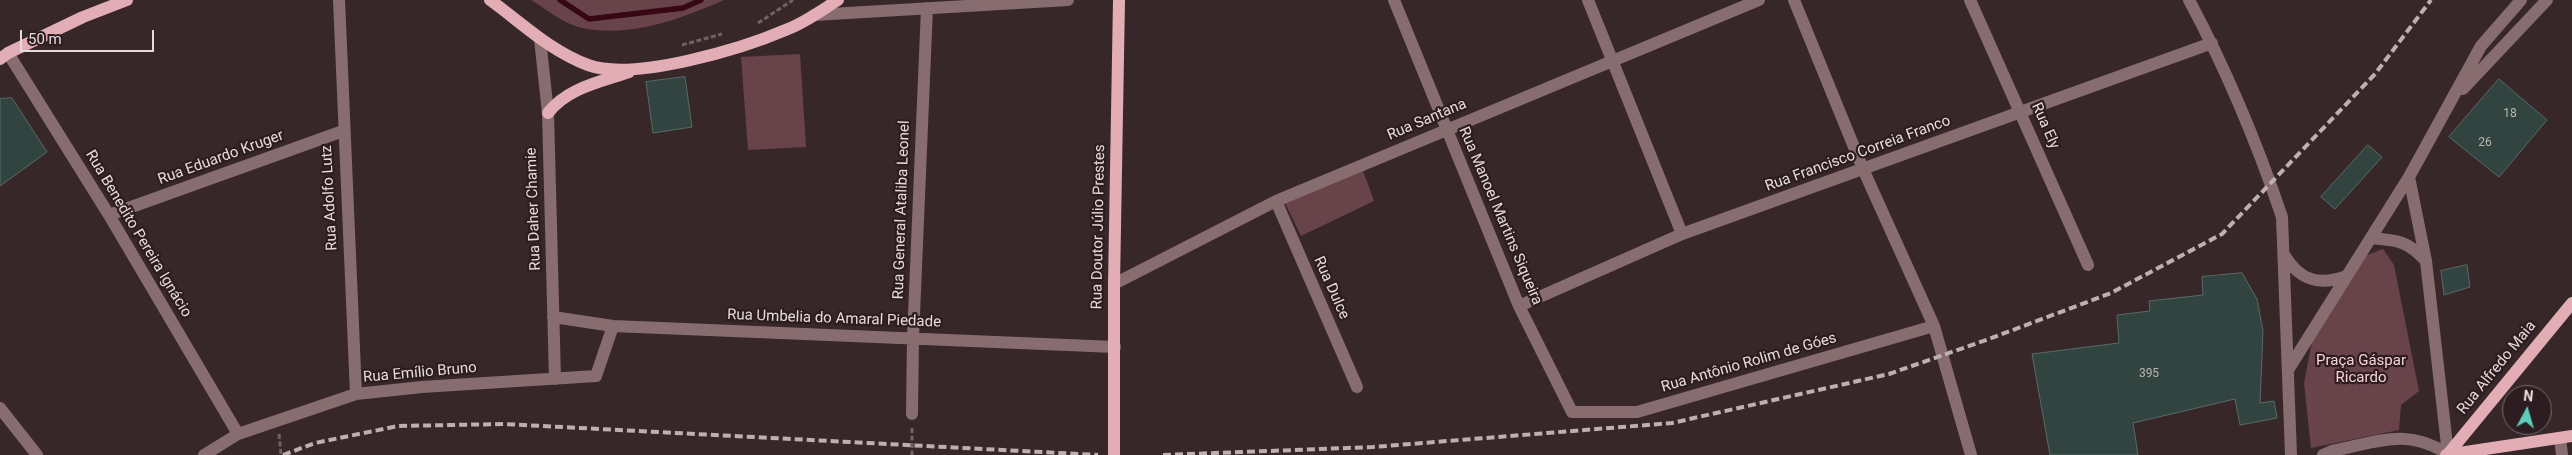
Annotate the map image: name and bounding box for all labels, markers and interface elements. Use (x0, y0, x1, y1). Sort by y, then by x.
scale bar (22, 20, 156, 52)
text: 50 m (28, 30, 62, 48)
street label: Rua Santana (1385, 95, 1469, 145)
street label: Rua Ely (2027, 100, 2063, 152)
house number: 18 (2503, 107, 2517, 121)
street label: Rua Francisco Correia Franco (1763, 112, 1953, 196)
street label: Rua General Ataliba Leonel (890, 120, 914, 300)
street label: Rua Manoel Martins Siqueira (1454, 124, 1546, 308)
street label: Rua Eduardo Kruger (156, 127, 286, 189)
house number: 26 (2478, 136, 2492, 150)
street label: Rua Doutor Júlio Prestes (1089, 144, 1109, 310)
street label: Rua Adolfo Lutz (318, 145, 342, 251)
street label: Rua Benedito Pereira Ignácio (81, 147, 195, 321)
street label: Rua Daher Chamie (523, 147, 545, 271)
street label: Rua Dulce (1309, 254, 1353, 322)
street label: Rua Umbelia do Amaral Piedade (727, 306, 941, 332)
street label: Rua Alfredo Maia (2454, 318, 2540, 418)
street label: Rua Antônio Rolim de Góes (1659, 329, 1839, 397)
park label: Praça Gáspar Ricardo (2316, 352, 2406, 387)
street label: Rua Emílio Bruno (362, 359, 478, 387)
house number: 395 (2139, 367, 2159, 381)
north arrow (2502, 385, 2552, 435)
text: N (2523, 388, 2534, 405)

